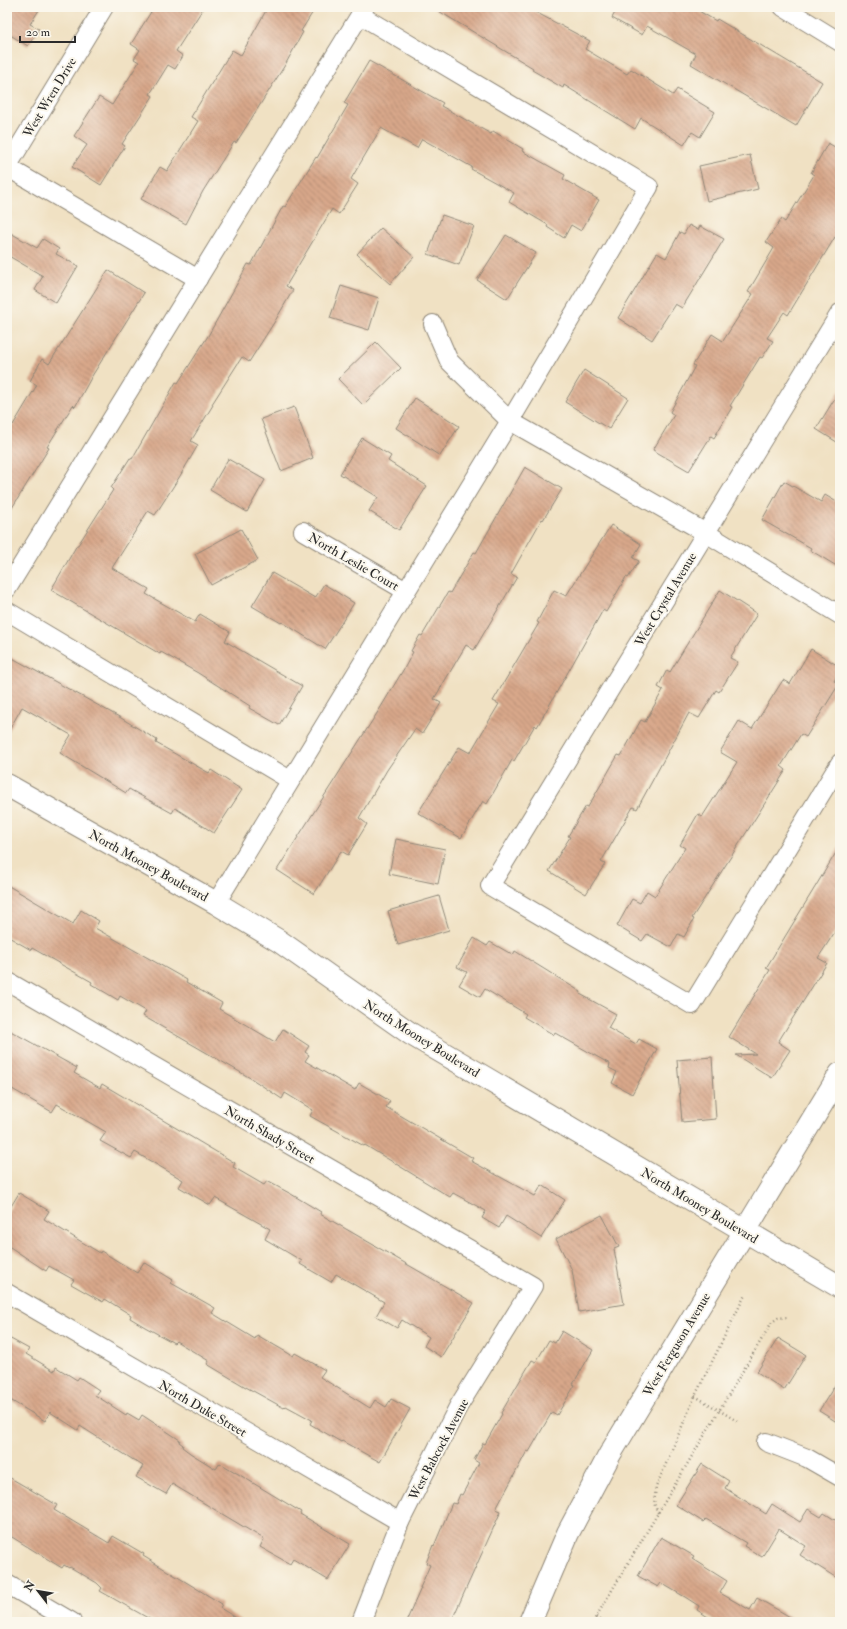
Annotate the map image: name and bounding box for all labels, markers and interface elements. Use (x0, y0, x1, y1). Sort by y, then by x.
scale bar (20, 18, 75, 44)
text: 20 m (26, 25, 51, 40)
street label: West Wren Drive (19, 54, 80, 141)
street label: North Leslie Court (305, 529, 402, 594)
street label: West Crystal Avenue (631, 549, 701, 651)
street label: North Mooney Boulevard (86, 826, 211, 906)
street label: North Mooney Boulevard (360, 997, 483, 1082)
street label: North Shady Street (221, 1102, 318, 1168)
street label: North Mooney Boulevard (637, 1165, 762, 1248)
street label: West Ferguson Avenue (639, 1289, 714, 1400)
street label: North Duke Street (156, 1377, 249, 1441)
street label: West Babcock Avenue (405, 1396, 473, 1504)
north arrow (18, 1571, 58, 1611)
text: N (21, 1578, 39, 1595)

